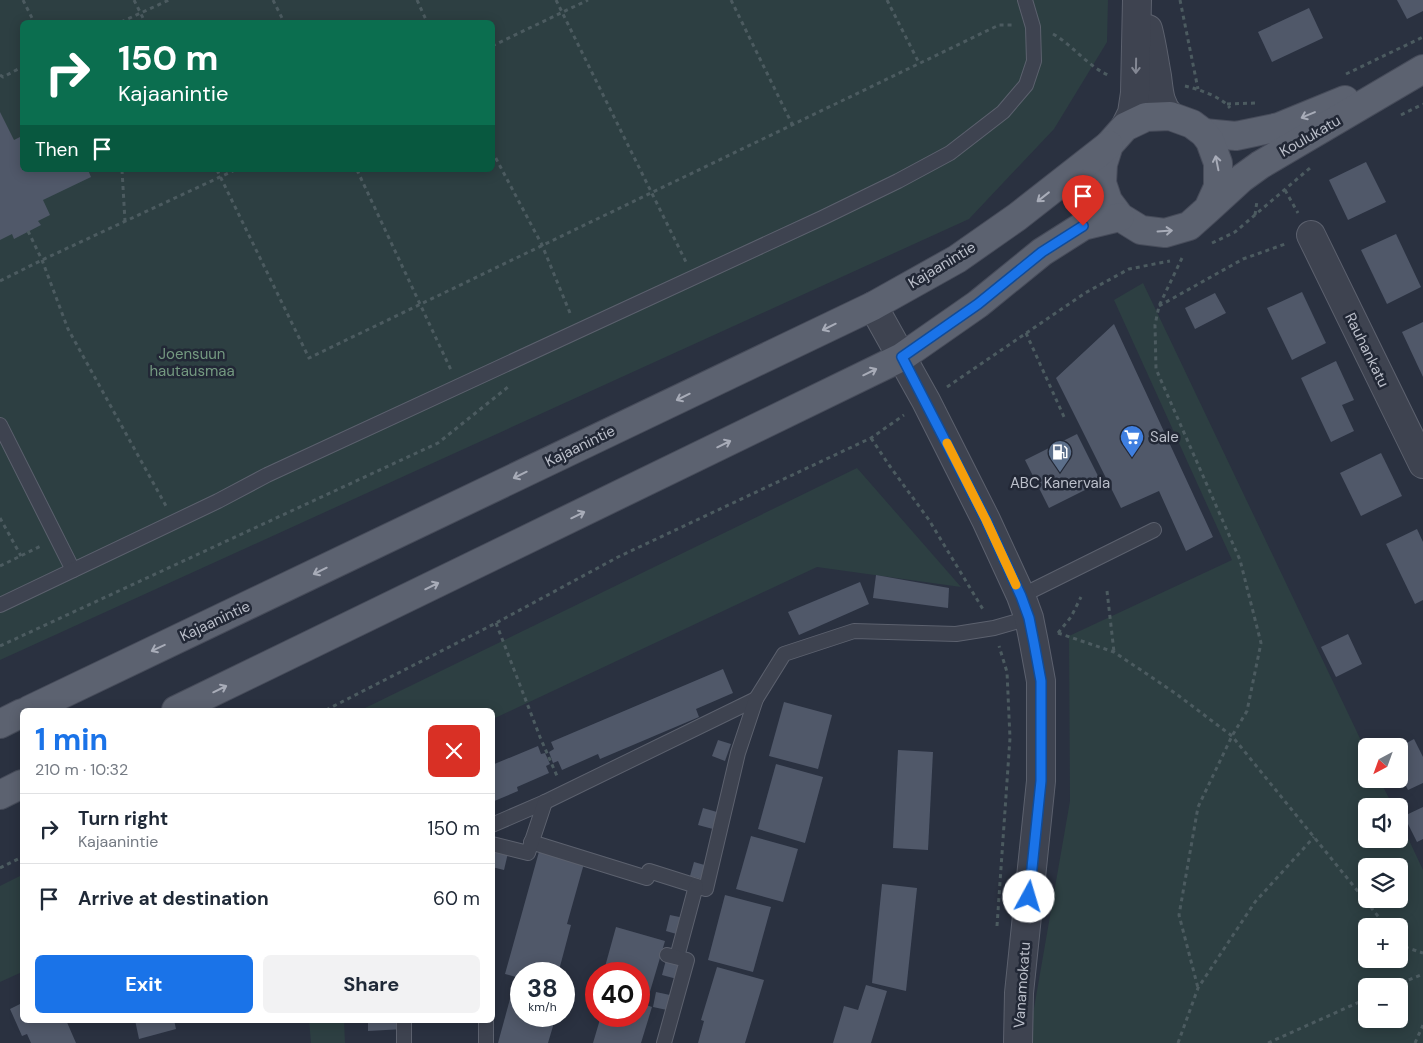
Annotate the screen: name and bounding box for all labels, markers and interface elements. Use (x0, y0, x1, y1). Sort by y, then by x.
text: 150 m (118, 35, 218, 81)
icon: right (35, 40, 100, 105)
one-way arrow (1131, 58, 1141, 74)
text: Kajaanintie (118, 79, 229, 108)
street label: Koulukatu (1276, 110, 1344, 162)
one-way arrow (1301, 110, 1316, 120)
icon: arrive (88, 135, 116, 163)
text: Then (35, 137, 78, 162)
one-way arrow (1211, 156, 1221, 172)
pin (1062, 175, 1104, 226)
icon: arrive (1069, 182, 1097, 210)
one-way arrow (1037, 191, 1050, 202)
one-way arrow (1156, 226, 1172, 236)
street label: Kajaanintie (905, 237, 979, 293)
street label: Rauhankatu (1340, 309, 1394, 391)
one-way arrow (822, 322, 837, 332)
park label: Joensuun hautausmaa (149, 344, 235, 381)
one-way arrow (862, 367, 877, 377)
one-way arrow (676, 393, 691, 402)
street label: Kajaanintie (542, 420, 618, 472)
supermarket icon: Sale (1119, 424, 1145, 458)
place label: Sale (1150, 427, 1179, 447)
one-way arrow (716, 438, 731, 448)
fuel station icon: ABC Kanervala (1047, 439, 1073, 473)
one-way arrow (513, 470, 528, 480)
place label: ABC Kanervala (1010, 473, 1110, 493)
one-way arrow (570, 510, 585, 519)
one-way arrow (313, 567, 328, 576)
one-way arrow (424, 581, 439, 590)
street label: Kajaanintie (177, 596, 253, 646)
one-way arrow (151, 644, 166, 654)
one-way arrow (212, 684, 227, 693)
text: 1 min (35, 720, 108, 759)
button: close (428, 725, 480, 777)
north arrow (1358, 738, 1408, 788)
map controls (1358, 738, 1408, 1028)
text: 210 m · 10:32 (35, 759, 128, 780)
button: sound (1358, 798, 1408, 848)
text: Turn right (78, 806, 168, 831)
icon: right (35, 815, 63, 843)
text: 150 m (428, 816, 480, 841)
text: Kajaanintie (78, 831, 158, 852)
button: layers (1358, 858, 1408, 908)
position arrow (1002, 870, 1054, 922)
icon: arrive (35, 885, 63, 913)
text: Arrive at destination (78, 886, 269, 911)
text: 60 m (433, 886, 480, 911)
button: + (1358, 918, 1408, 968)
street label: Vanamokatu (1009, 941, 1035, 1029)
button: Exit (35, 955, 253, 1013)
button: Share (263, 955, 480, 1013)
speed limit sign: 40 (585, 962, 650, 1027)
text: 38 (527, 972, 558, 1005)
button: − (1358, 978, 1408, 1028)
text: km/h (528, 999, 557, 1015)

